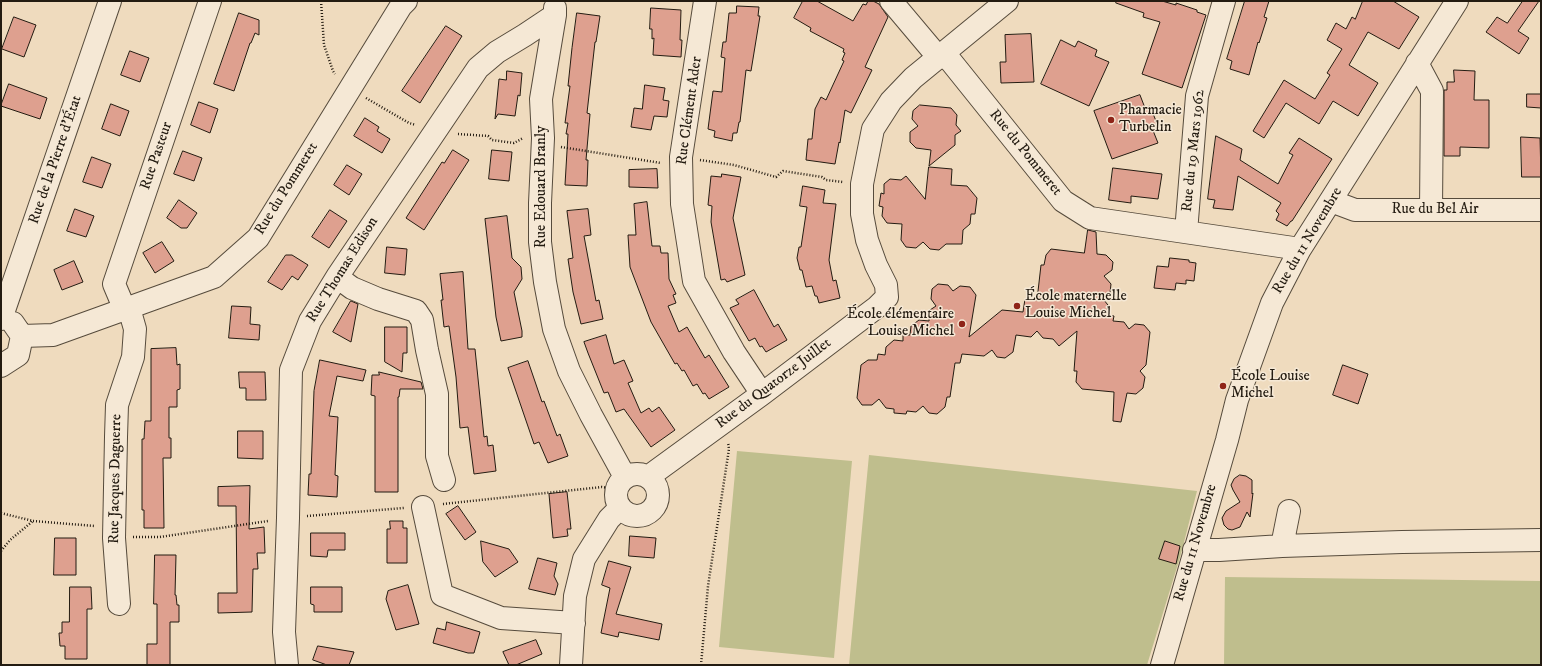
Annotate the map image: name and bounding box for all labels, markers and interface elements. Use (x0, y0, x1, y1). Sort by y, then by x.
street label: Rue Clément Ader (673, 56, 707, 166)
street label: Rue du 19 Mars 1962 (1179, 89, 1209, 213)
street label: Rue de la Pierre d'État (26, 93, 86, 227)
place label: Pharmacie Turbelin (1119, 102, 1182, 137)
street label: Rue du Pommeret (985, 106, 1065, 200)
marker: Pharmacie Turbelin (1106, 115, 1116, 125)
street label: Rue Pasteur (137, 120, 177, 192)
street label: Rue Edouard Branly (533, 126, 551, 248)
street label: Rue du Pommeret (251, 139, 323, 239)
street label: Rue du 11 Novembre (1269, 185, 1347, 297)
street label: Rue du Bel Air (1391, 201, 1479, 219)
street label: Rue Thomas Edison (303, 214, 383, 326)
place label: École maternelle Louise Michel (1025, 288, 1127, 323)
marker: École maternelle Louise Michel (1012, 301, 1022, 311)
place label: École élémentaire Louise Michel (847, 306, 954, 341)
marker: École élémentaire Louise Michel (957, 319, 967, 329)
street label: Rue du Quatorze Juillet (713, 335, 835, 433)
place label: École Louise Michel (1231, 368, 1310, 403)
marker: École Louise Michel (1218, 381, 1228, 391)
street label: Rue Jacques Daguerre (106, 414, 126, 544)
street label: Rue du 11 Novembre (1171, 482, 1221, 604)

